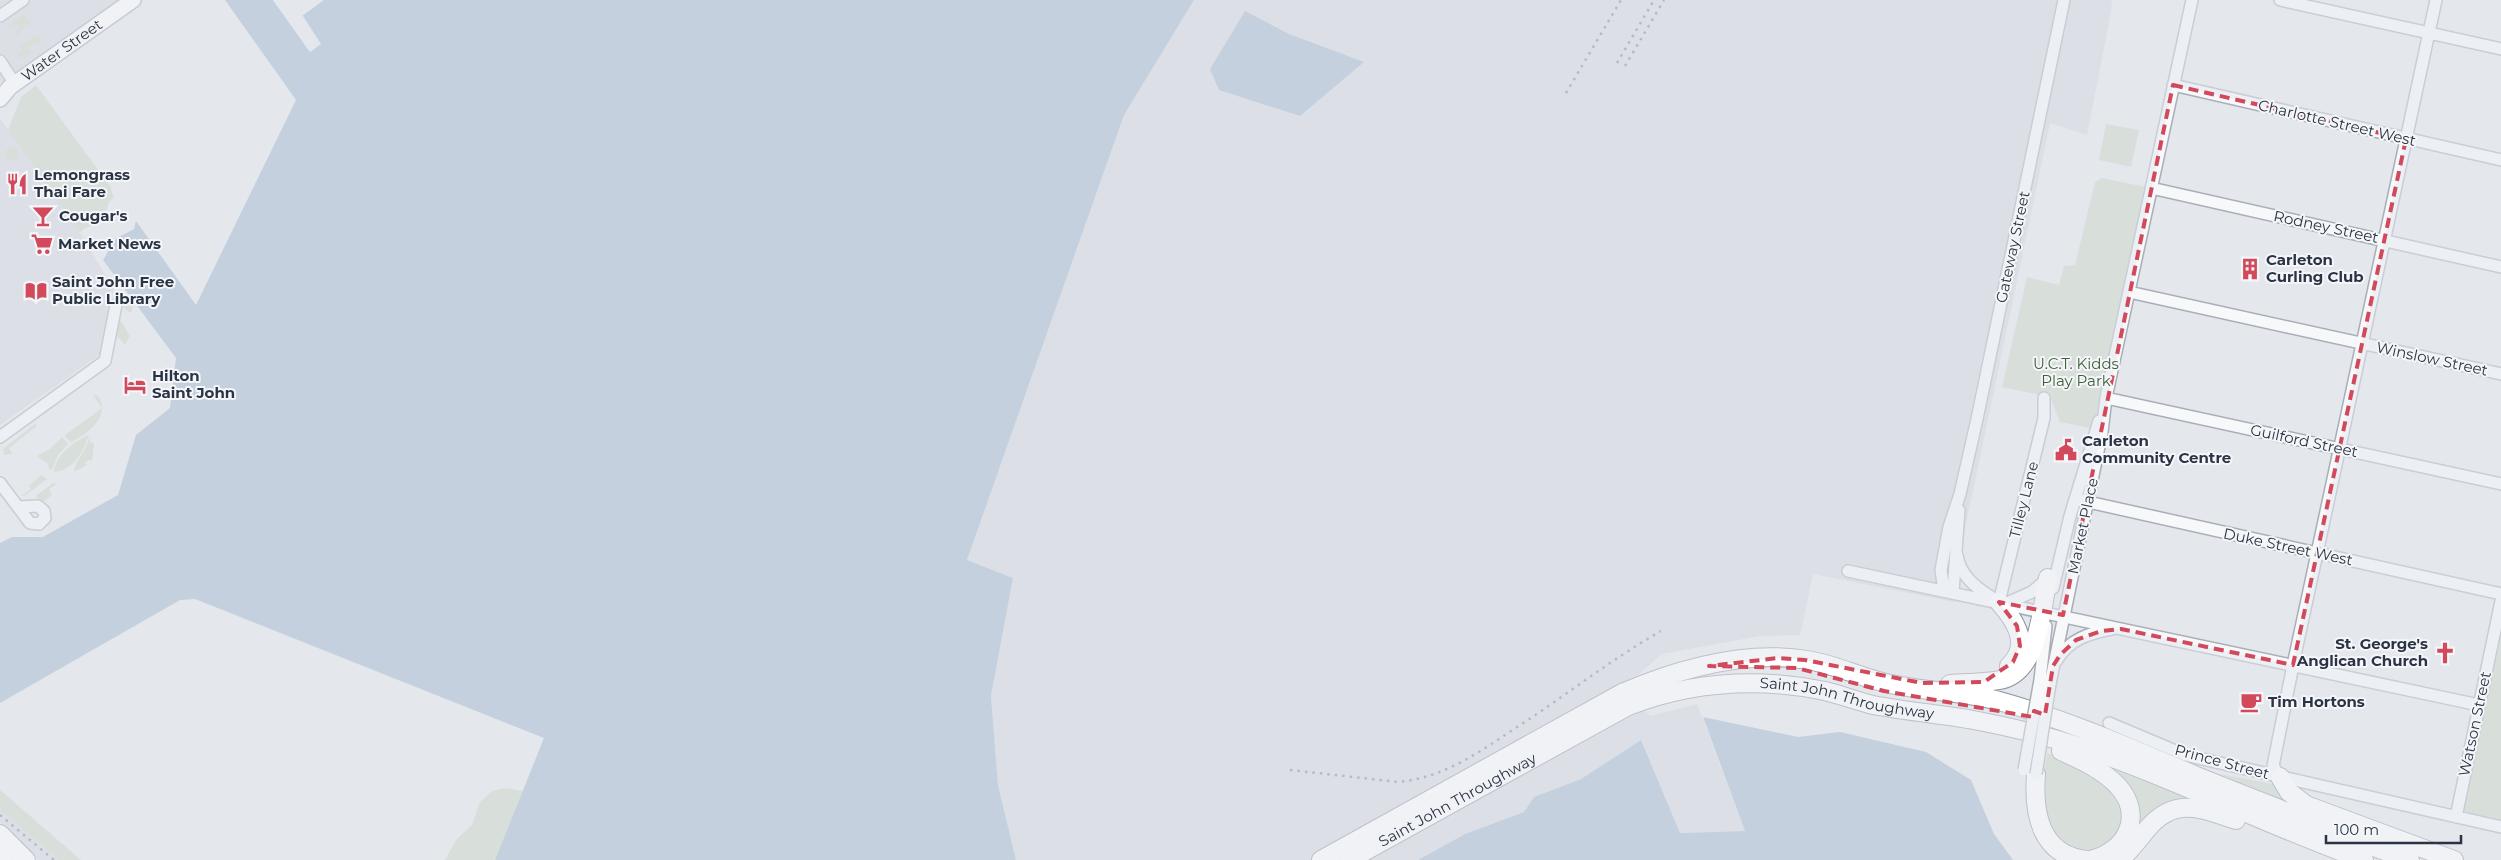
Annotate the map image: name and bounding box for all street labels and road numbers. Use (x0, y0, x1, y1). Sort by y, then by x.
street label: Water Street (17, 15, 106, 85)
street label: Charlotte Street West (2256, 95, 2418, 150)
street label: Gateway Street (1991, 189, 2034, 305)
street label: Rodney Street (2272, 206, 2380, 247)
street label: Winslow Street (2375, 337, 2490, 380)
street label: Guilford Street (2249, 420, 2360, 461)
street label: Tilley Lane (2005, 459, 2042, 540)
street label: Market Place (2063, 476, 2102, 576)
street label: Duke Street West (2222, 524, 2354, 569)
street label: Watson Street (2454, 670, 2495, 778)
street label: Saint John Throughway (1759, 673, 1936, 723)
street label: Prince Street (2173, 740, 2272, 783)
street label: Saint John Throughway (1375, 748, 1540, 851)

